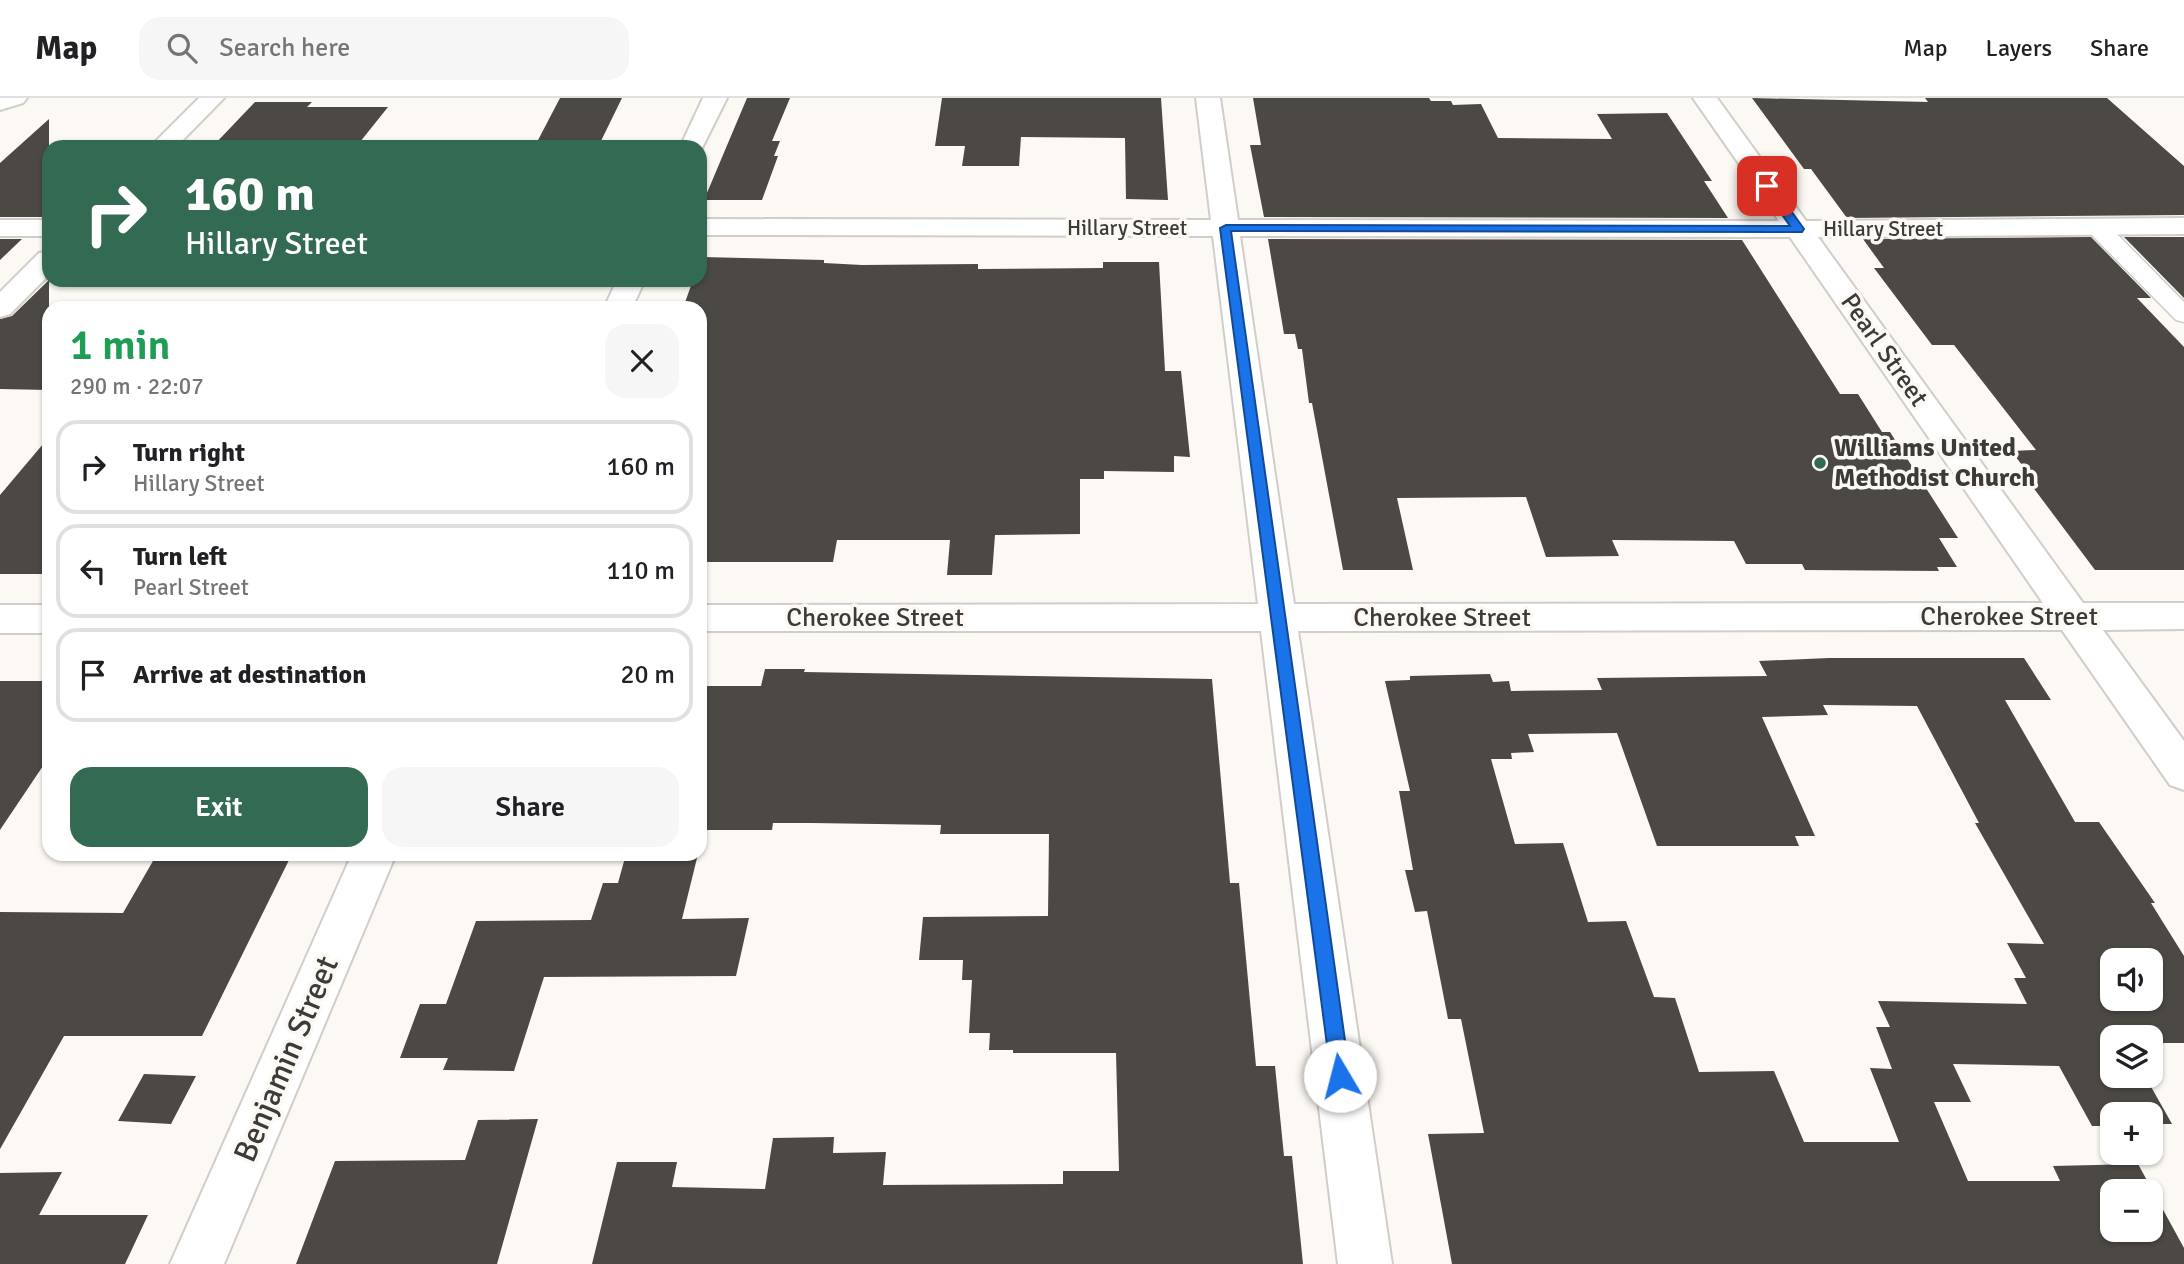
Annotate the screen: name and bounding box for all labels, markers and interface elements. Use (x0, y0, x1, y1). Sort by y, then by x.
search box (139, 17, 629, 80)
text: Map (35, 28, 97, 69)
icon: search (163, 29, 201, 67)
text: Search here (219, 32, 350, 64)
text: Map (1903, 33, 1948, 63)
text: Layers (1986, 33, 2052, 63)
text: Share (2090, 33, 2149, 63)
pin (1737, 156, 1797, 216)
text: 160 m (185, 164, 315, 224)
icon: arrive (1748, 167, 1786, 205)
icon: right (70, 168, 161, 259)
street label: Hillary Street (1067, 215, 1187, 241)
street label: Hillary Street (1823, 216, 1943, 242)
text: Hillary Street (185, 224, 368, 263)
street label: Pearl Street (1833, 287, 1935, 413)
text: 1 min (70, 320, 171, 371)
button: close (605, 324, 679, 398)
text: 290 m · 22:07 (70, 372, 204, 401)
place label: Williams United Methodist Church (1834, 432, 2035, 494)
text: Turn right (133, 437, 245, 469)
icon: right (74, 448, 112, 486)
text: 160 m (606, 451, 675, 483)
marker: Williams United Methodist Church (1812, 455, 1828, 471)
text: Hillary Street (133, 469, 265, 498)
text: Turn left (133, 541, 227, 573)
icon: left (74, 552, 112, 590)
text: 110 m (606, 555, 675, 587)
text: Pearl Street (133, 573, 249, 602)
street label: Cherokee Street (1920, 601, 2098, 633)
street label: Cherokee Street (786, 602, 964, 634)
street label: Cherokee Street (1353, 602, 1531, 634)
icon: arrive (74, 656, 112, 694)
text: Arrive at destination (133, 659, 366, 691)
text: 20 m (620, 659, 675, 691)
button: Exit (70, 767, 368, 847)
button: Share (382, 767, 679, 847)
map controls (2100, 948, 2163, 1242)
button: sound (2100, 948, 2163, 1011)
street label: Benjamin Street (225, 950, 347, 1168)
button: layers (2100, 1025, 2163, 1088)
position arrow (1303, 1039, 1377, 1113)
button: + (2100, 1102, 2163, 1165)
button: − (2100, 1179, 2163, 1242)

